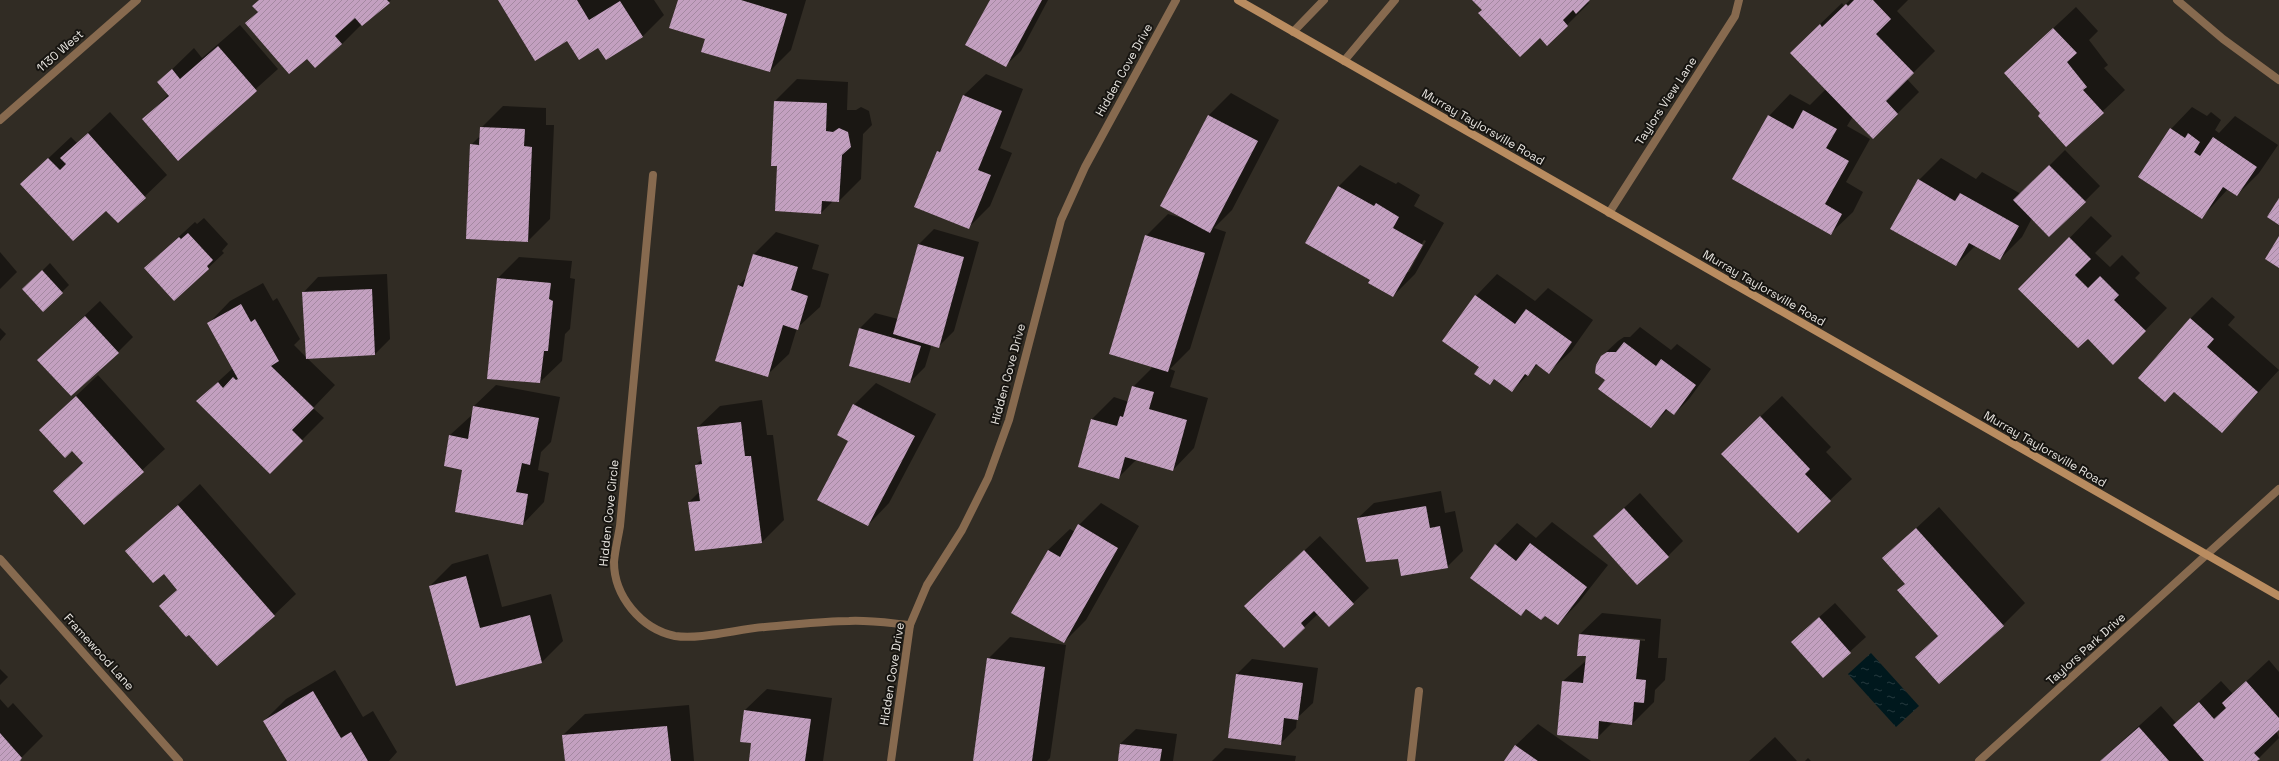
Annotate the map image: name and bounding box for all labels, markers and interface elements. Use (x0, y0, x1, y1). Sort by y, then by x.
street label: Hidden Cove Drive (1092, 21, 1156, 119)
street label: 1130 West (33, 26, 87, 76)
street label: Taylors View Lane (1631, 54, 1701, 148)
street label: Murray Taylorsville Road (1419, 85, 1547, 169)
street label: Murray Taylorsville Road (1700, 246, 1828, 330)
street label: Hidden Cove Drive (987, 322, 1029, 426)
street label: Murray Taylorsville Road (1981, 407, 2109, 491)
street label: Hidden Cove Circle (595, 459, 623, 567)
street label: Taylors Park Drive (2043, 609, 2129, 689)
street label: Framewood Lane (60, 610, 138, 694)
street label: Hidden Cove Drive (876, 621, 908, 727)

